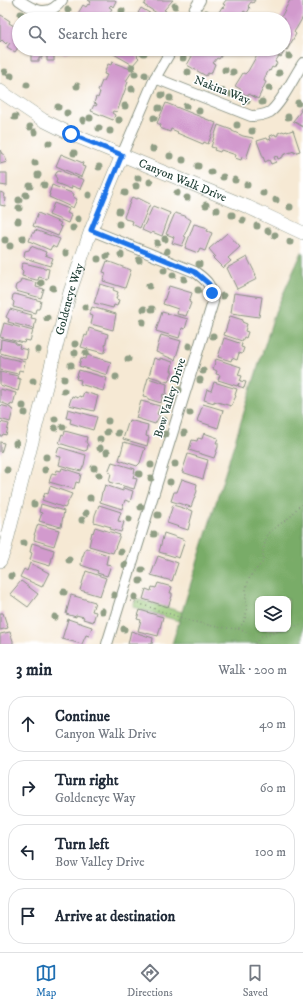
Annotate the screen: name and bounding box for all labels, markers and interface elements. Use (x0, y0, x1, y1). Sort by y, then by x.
search box (12, 12, 291, 56)
icon: search (26, 23, 48, 45)
text: Search here (58, 25, 127, 44)
street label: Nakina Way (192, 72, 252, 108)
route start (62, 125, 80, 143)
street label: Canyon Walk Drive (136, 155, 229, 205)
street label: Goldeneye Way (52, 261, 87, 337)
route end (203, 284, 221, 302)
street label: Bow Valley Drive (151, 356, 189, 440)
map controls (255, 596, 291, 632)
button: layers (255, 596, 291, 632)
text: 3 min (16, 659, 52, 681)
text: Walk · 200 m (218, 662, 287, 678)
text: Continue (55, 707, 110, 726)
icon: ahead (17, 713, 39, 735)
text: 40 m (259, 716, 286, 732)
text: Canyon Walk Drive (55, 726, 157, 742)
text: Turn right (55, 771, 118, 790)
icon: right (17, 777, 39, 799)
text: 60 m (260, 780, 286, 796)
text: Goldeneye Way (55, 790, 135, 806)
text: Turn left (55, 835, 109, 854)
icon: left (17, 841, 39, 863)
text: 100 m (255, 844, 286, 860)
text: Bow Valley Drive (55, 854, 145, 870)
icon: arrive (17, 905, 39, 927)
text: Arrive at destination (55, 907, 175, 926)
tab: Map (35, 962, 57, 1000)
tab: Directions (127, 962, 173, 1000)
tab: Saved (243, 962, 268, 1000)

